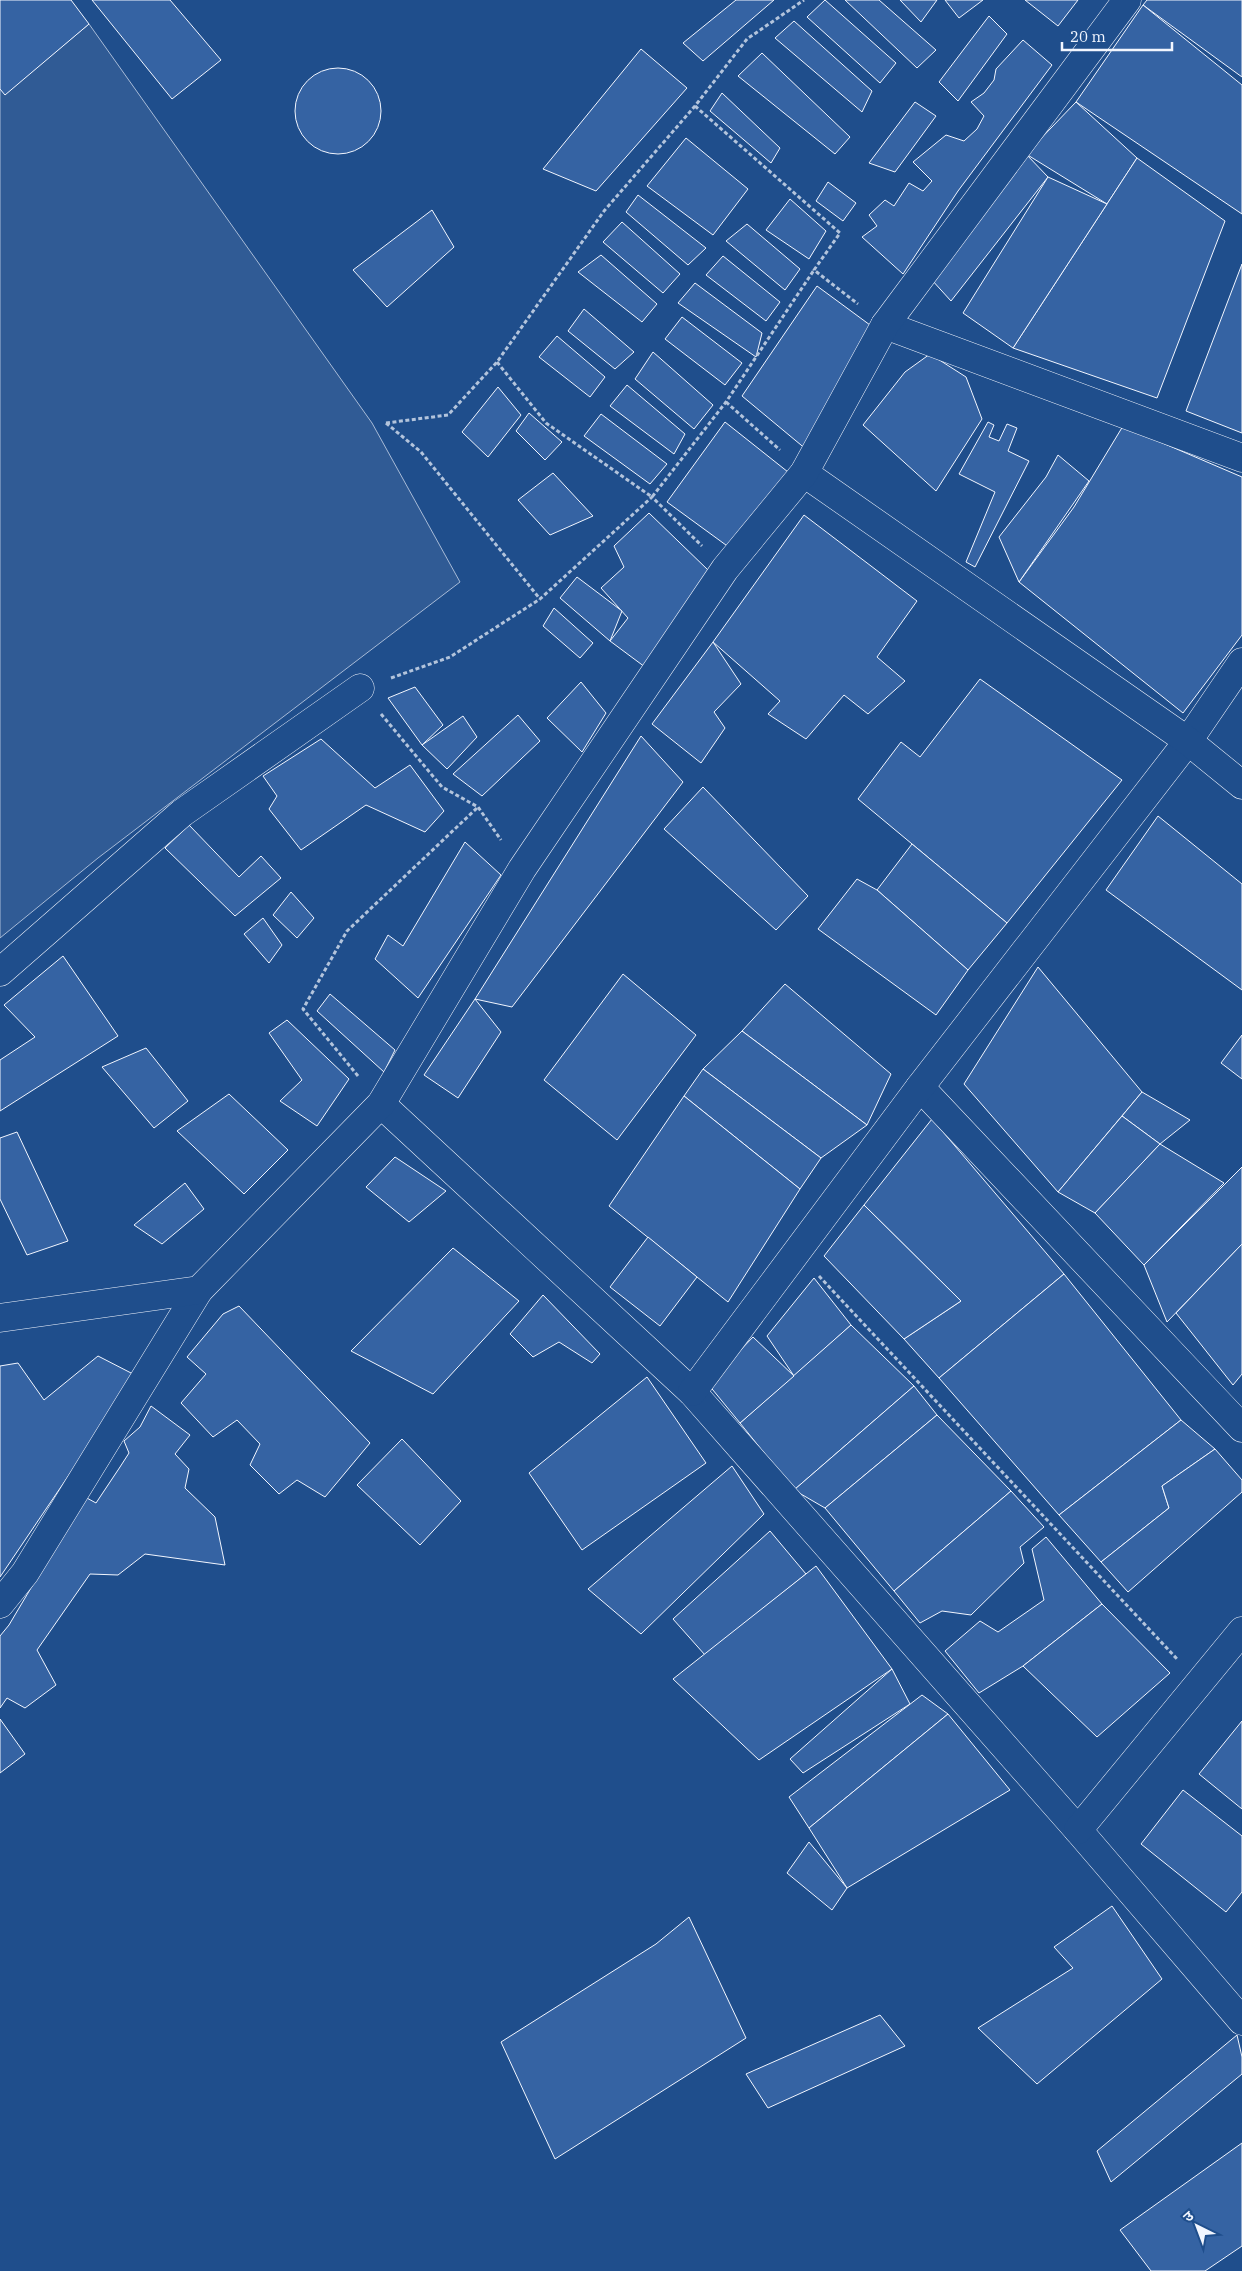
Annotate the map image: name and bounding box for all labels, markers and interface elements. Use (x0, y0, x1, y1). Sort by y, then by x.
scale bar (1062, 20, 1172, 52)
text: 20 m (1070, 27, 1106, 46)
north arrow (1172, 2201, 1222, 2251)
text: उ (1179, 2206, 1198, 2226)

